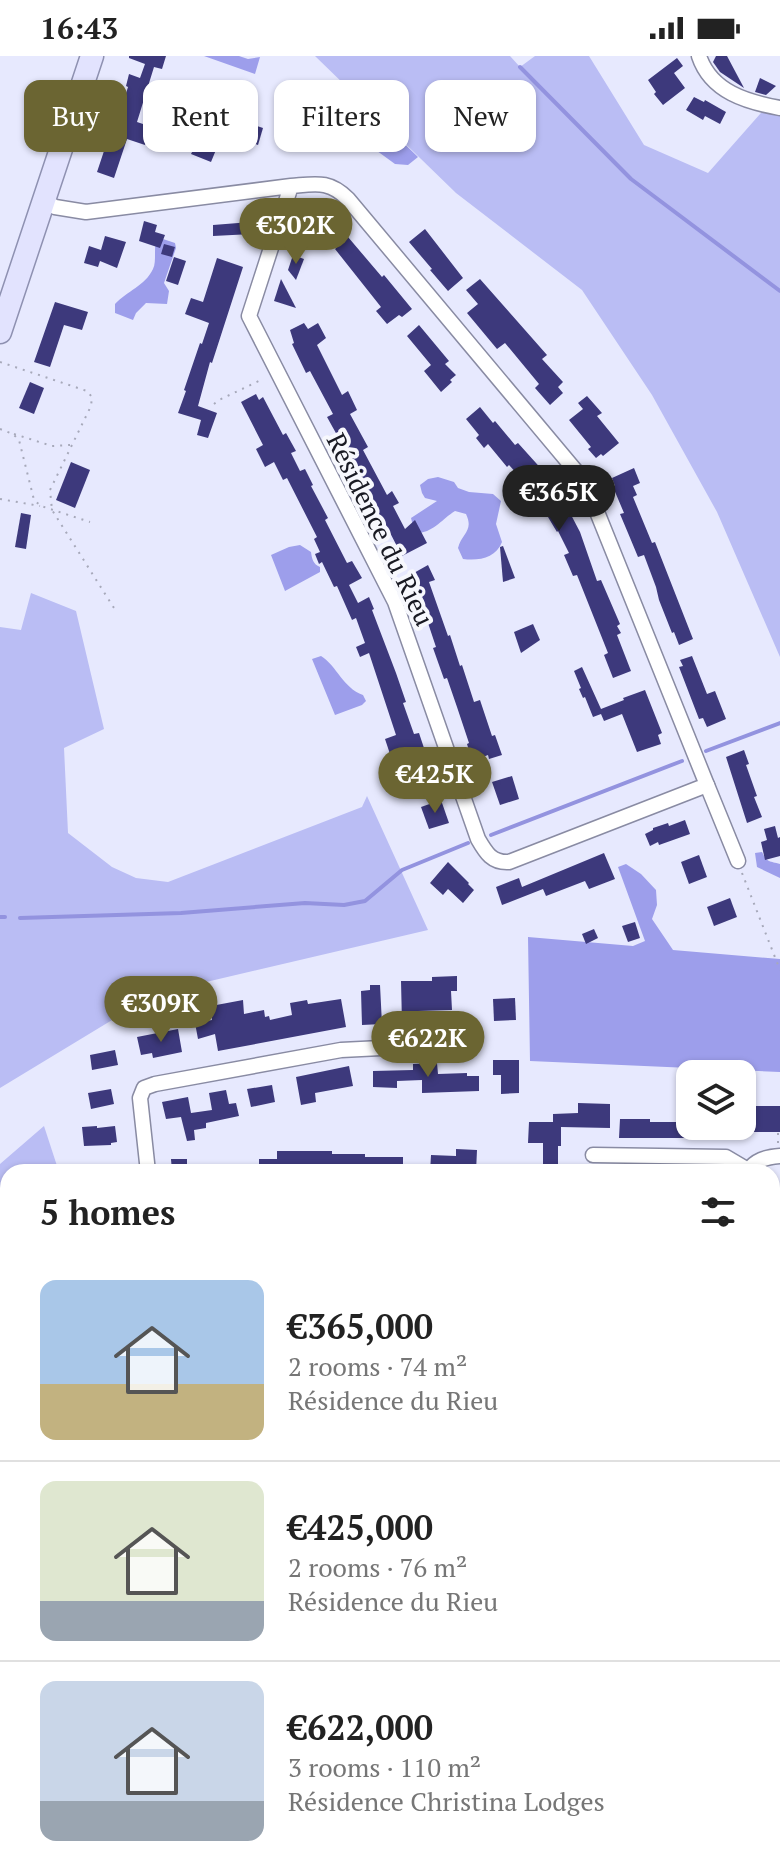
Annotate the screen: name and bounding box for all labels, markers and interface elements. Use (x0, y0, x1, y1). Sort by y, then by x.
text: 16:43 (40, 8, 118, 48)
chip: Buy (24, 80, 127, 152)
chip: Rent (143, 80, 258, 152)
chip: Filters (274, 80, 409, 152)
chip: New (425, 80, 536, 152)
pin: €302K (240, 198, 352, 266)
text: €302K (257, 207, 335, 241)
street label: Résidence du Rieu (320, 427, 442, 631)
pin: €365K (503, 465, 615, 533)
text: €365K (520, 474, 598, 508)
pin: €425K (379, 747, 491, 815)
text: €425K (396, 756, 474, 790)
pin: €309K (105, 976, 217, 1044)
text: €309K (122, 985, 200, 1019)
pin: €622K (372, 1011, 484, 1079)
text: €622K (389, 1020, 467, 1054)
map controls (676, 1060, 756, 1140)
button: layers (676, 1060, 756, 1140)
text: 5 homes (40, 1190, 175, 1235)
icon: filters (696, 1190, 740, 1234)
text: €365,000 (288, 1304, 433, 1349)
icon: home (104, 1312, 200, 1408)
text: 2 rooms · 74 m² (288, 1349, 467, 1383)
text: Résidence du Rieu (288, 1383, 498, 1417)
text: €425,000 (288, 1505, 433, 1550)
icon: home (104, 1513, 200, 1609)
text: 2 rooms · 76 m² (288, 1550, 467, 1584)
text: Résidence du Rieu (288, 1584, 498, 1618)
text: €622,000 (288, 1705, 433, 1750)
icon: home (104, 1713, 200, 1809)
text: 3 rooms · 110 m² (288, 1750, 481, 1784)
text: Résidence Christina Lodges (288, 1784, 605, 1818)

